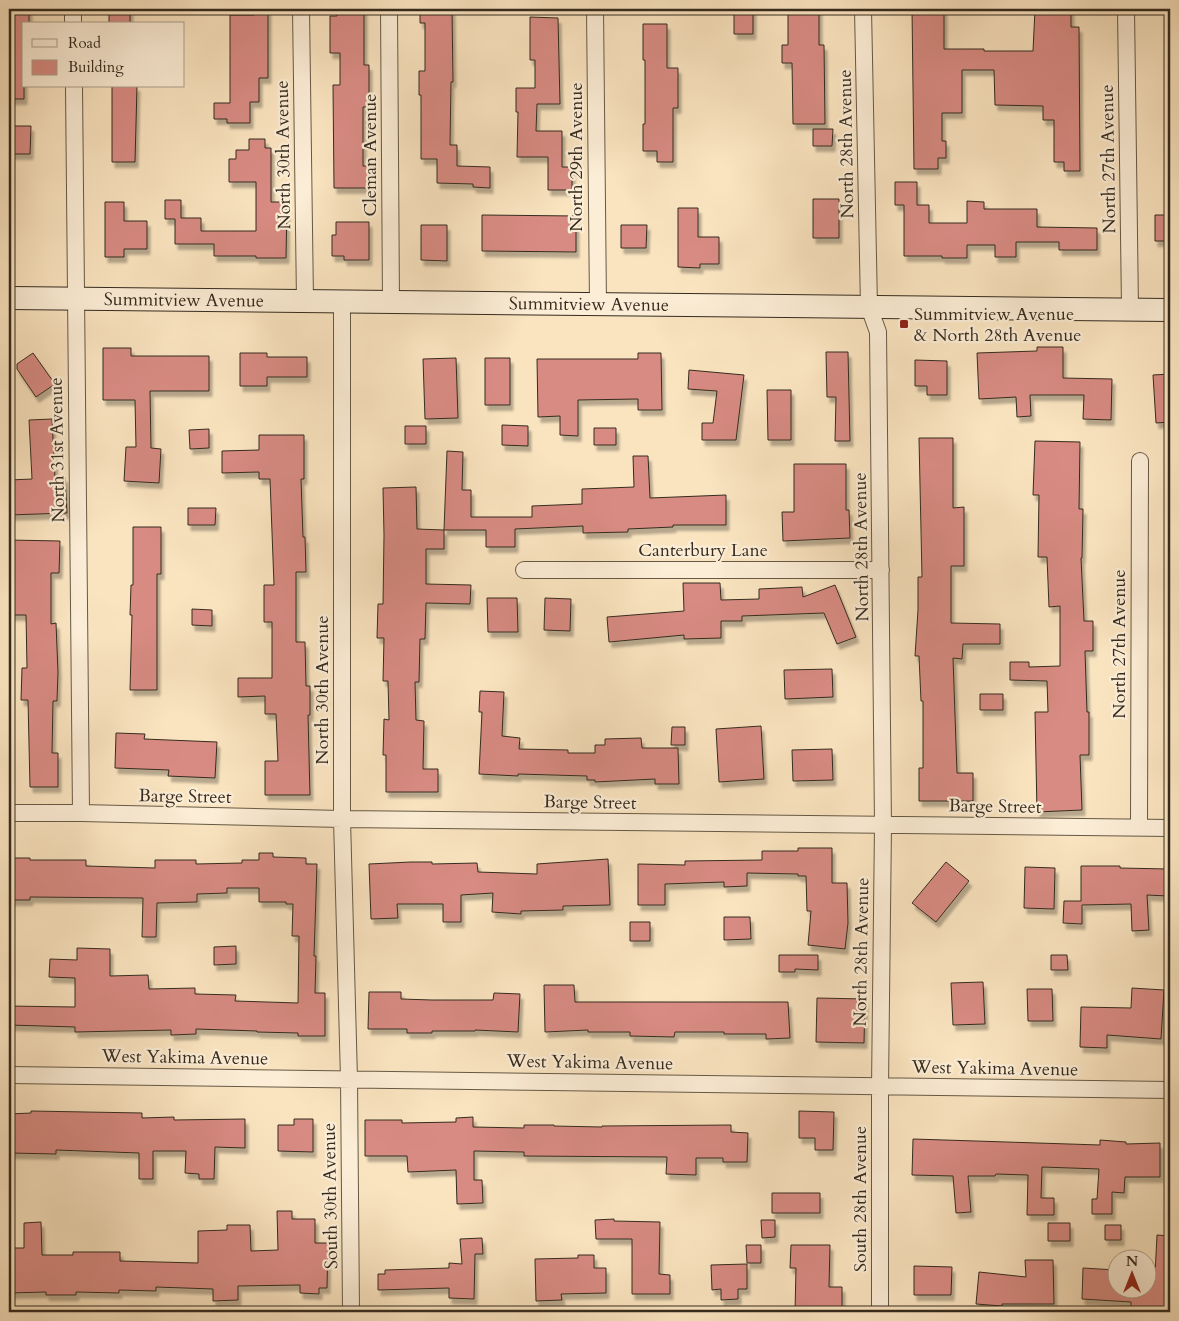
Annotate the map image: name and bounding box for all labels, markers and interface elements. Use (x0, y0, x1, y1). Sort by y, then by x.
legend (22, 22, 185, 88)
text: Road (68, 33, 101, 53)
text: Building (68, 57, 124, 77)
street label: North 28th Avenue (833, 69, 860, 219)
street label: North 30th Avenue (270, 80, 297, 230)
street label: North 29th Avenue (564, 82, 589, 232)
street label: North 27th Avenue (1095, 84, 1122, 234)
street label: Cleman Avenue (358, 94, 383, 216)
street label: Summitview Avenue (104, 287, 264, 314)
street label: Summitview Avenue (509, 291, 669, 318)
place label: Summitview Avenue & North 28th Avenue (914, 302, 1081, 348)
marker: Summitview Avenue & North 28th Avenue (898, 318, 910, 330)
street label: North 31st Avenue (44, 377, 71, 523)
street label: North 28th Avenue (848, 472, 875, 622)
street label: Canterbury Lane (638, 538, 768, 563)
street label: North 27th Avenue (1107, 569, 1132, 719)
street label: North 30th Avenue (310, 615, 335, 765)
street label: Barge Street (138, 783, 232, 810)
street label: Barge Street (543, 789, 637, 816)
street label: Barge Street (948, 793, 1042, 820)
street label: North 28th Avenue (848, 877, 875, 1027)
street label: West Yakima Avenue (100, 1044, 269, 1071)
street label: West Yakima Avenue (505, 1049, 674, 1076)
street label: West Yakima Avenue (910, 1055, 1079, 1082)
street label: South 30th Avenue (317, 1123, 344, 1269)
street label: South 28th Avenue (848, 1126, 873, 1272)
north arrow (1106, 1248, 1156, 1298)
text: N (1126, 1252, 1138, 1271)

